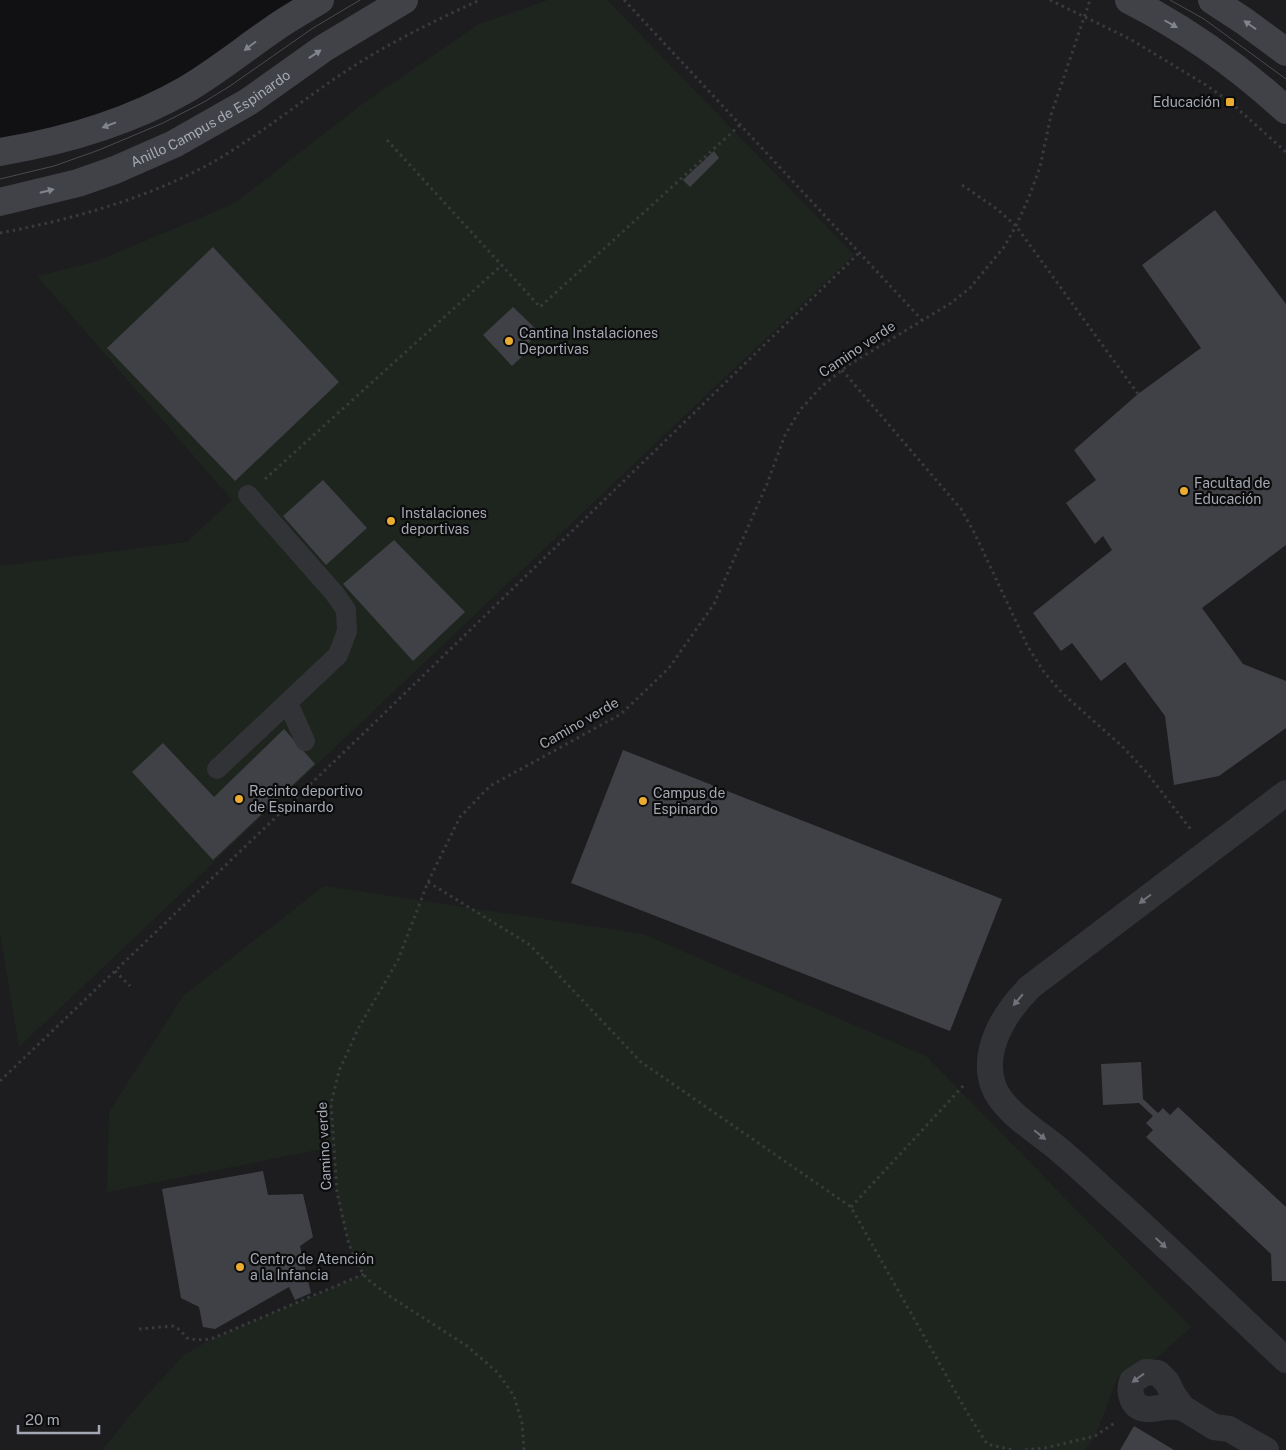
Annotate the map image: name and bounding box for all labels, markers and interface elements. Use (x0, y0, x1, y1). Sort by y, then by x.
one-way arrow (1165, 19, 1178, 28)
one-way arrow (1243, 20, 1256, 30)
one-way arrow (243, 41, 257, 51)
one-way arrow (308, 49, 322, 59)
street label: Anillo Campus de Espinardo (128, 67, 293, 170)
place label: Educación (1153, 94, 1220, 110)
marker: Educación (1224, 96, 1236, 108)
one-way arrow (101, 121, 116, 129)
one-way arrow (40, 187, 55, 195)
street label: Camino verde (816, 318, 898, 380)
place label: Cantina Instalaciones Deportivas (519, 325, 658, 357)
marker: Cantina Instalaciones Deportivas (503, 335, 515, 347)
place label: Facultad de Educación (1194, 475, 1270, 507)
marker: Facultad de Educación (1178, 485, 1190, 497)
place label: Instalaciones deportivas (401, 505, 487, 537)
marker: Instalaciones deportivas (385, 515, 397, 527)
street label: Camino verde (537, 694, 621, 752)
place label: Recinto deportivo de Espinardo (249, 783, 363, 815)
place label: Campus de Espinardo (653, 785, 725, 817)
marker: Recinto deportivo de Espinardo (233, 793, 245, 805)
marker: Campus de Espinardo (637, 795, 649, 807)
one-way arrow (1138, 894, 1152, 904)
one-way arrow (1013, 994, 1024, 1006)
street label: Camino verde (314, 1101, 334, 1191)
one-way arrow (1034, 1129, 1047, 1140)
one-way arrow (1155, 1237, 1167, 1249)
place label: Centro de Atención a la Infancia (250, 1251, 374, 1283)
marker: Centro de Atención a la Infancia (234, 1261, 246, 1273)
one-way arrow (1131, 1373, 1145, 1383)
scale bar (18, 1402, 99, 1434)
text: 20 m (25, 1411, 60, 1428)

